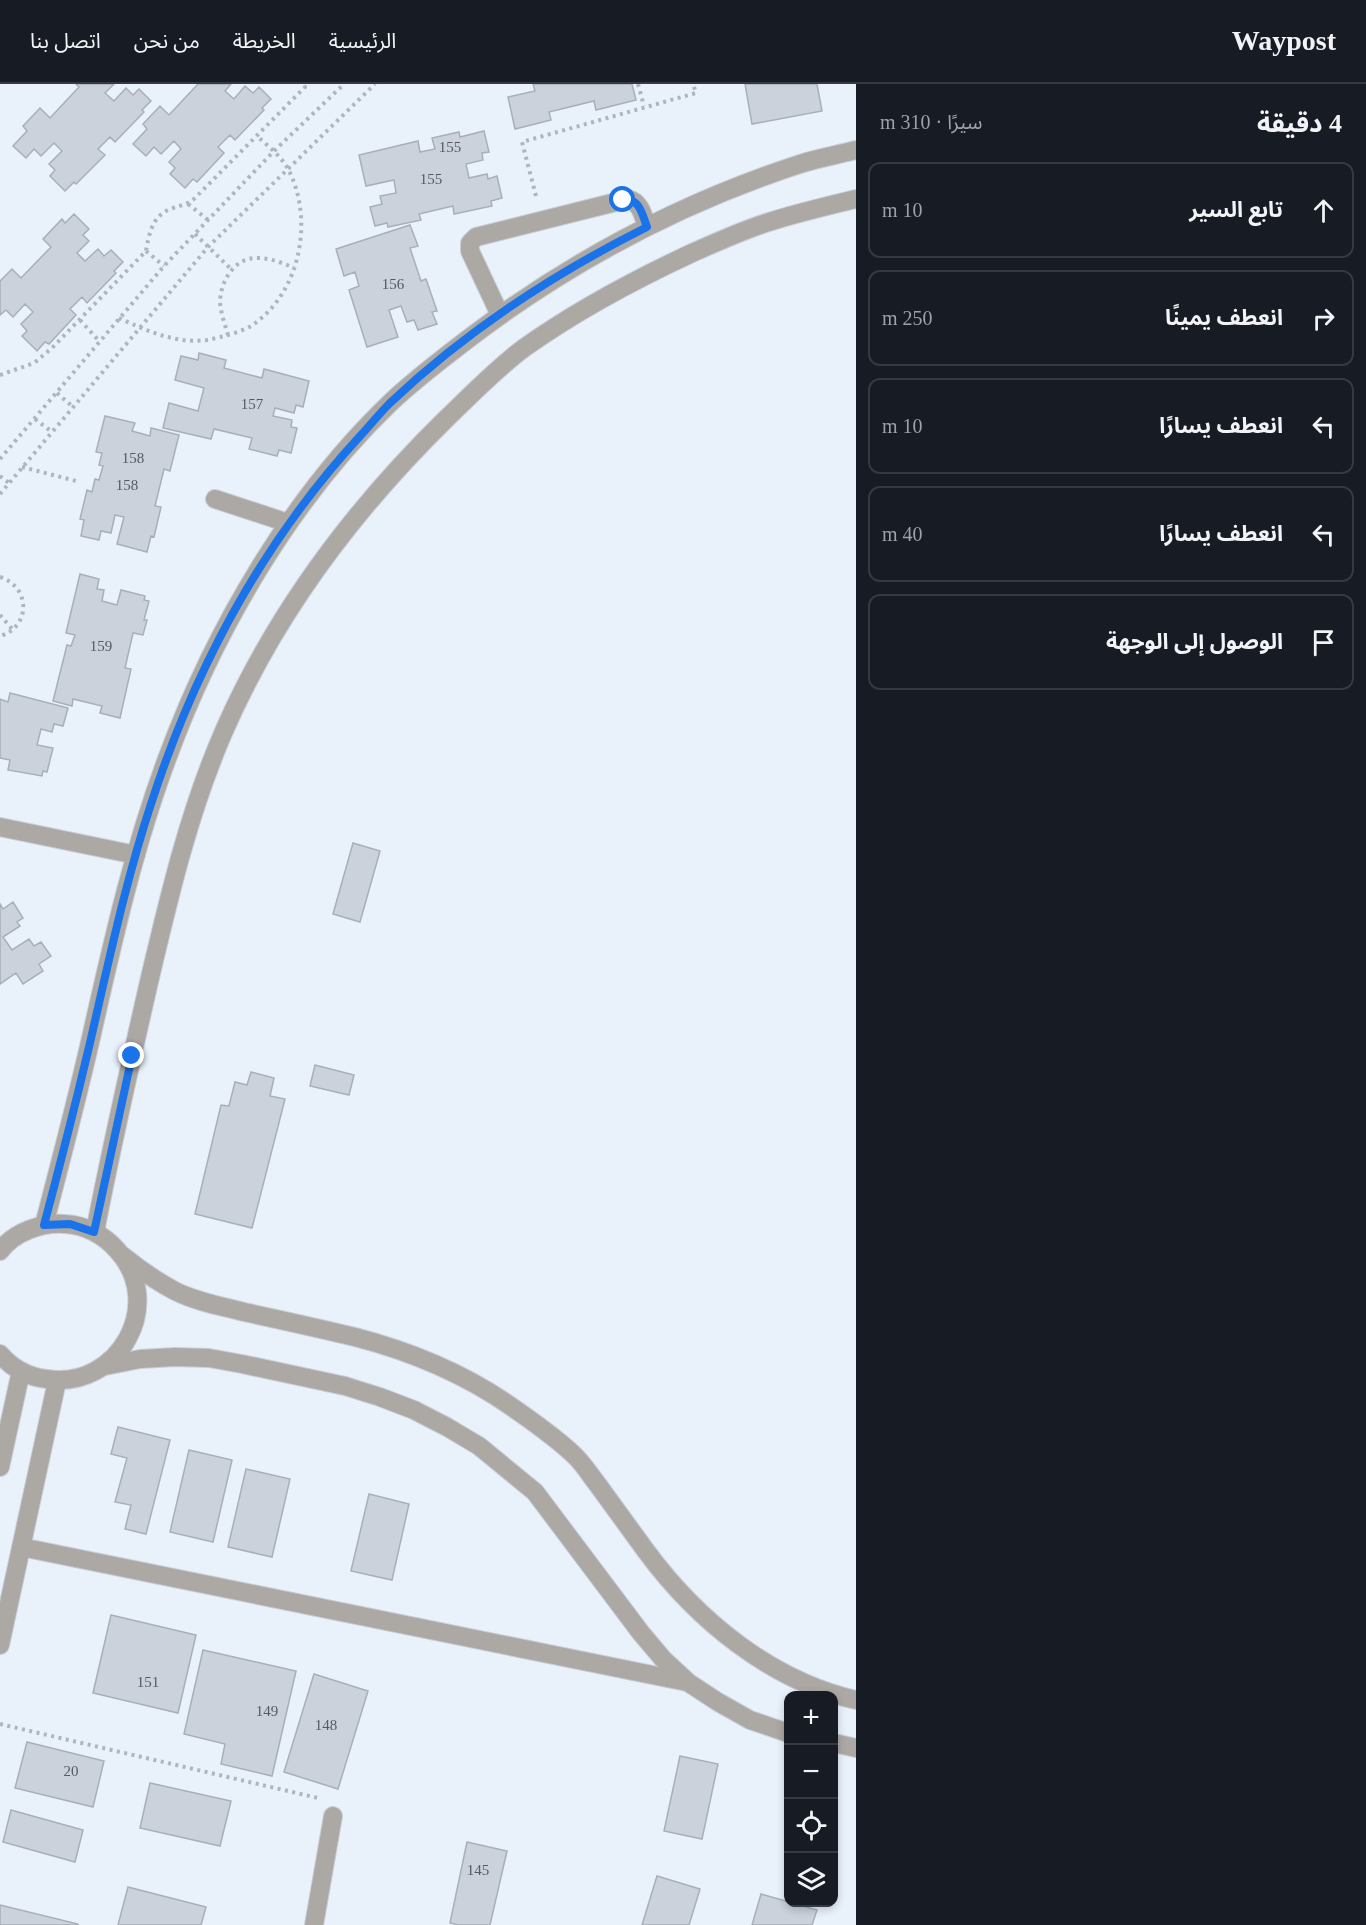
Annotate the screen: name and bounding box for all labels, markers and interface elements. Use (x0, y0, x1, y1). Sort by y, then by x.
text: Waypost (1232, 25, 1336, 56)
text: اتصل بنا (30, 29, 101, 53)
text: من نحن (134, 29, 200, 53)
text: الخريطة (233, 29, 296, 53)
text: الرئيسية (329, 29, 396, 53)
text: 4 دقيقة (1257, 109, 1342, 138)
text: سيرًا · 310 m (880, 111, 983, 133)
house number: 155 (439, 139, 461, 155)
house number: 155 (420, 171, 442, 187)
route start (609, 186, 635, 212)
icon: ahead (1307, 194, 1340, 227)
text: تابع السير (1189, 197, 1283, 222)
text: 10 m (882, 199, 923, 221)
house number: 156 (382, 276, 405, 292)
icon: right (1307, 302, 1340, 335)
text: انعطف يمينًا (1165, 305, 1283, 330)
text: 250 m (882, 307, 933, 329)
house number: 157 (241, 396, 264, 412)
icon: left (1307, 410, 1340, 443)
text: انعطف يسارًا (1159, 413, 1283, 438)
text: 10 m (882, 415, 923, 437)
house number: 158 (122, 450, 144, 466)
house number: 158 (116, 477, 138, 493)
icon: left (1307, 518, 1340, 551)
text: انعطف يسارًا (1159, 521, 1283, 546)
text: 40 m (882, 523, 923, 545)
icon: arrive (1307, 626, 1340, 659)
text: الوصول إلى الوجهة (1106, 629, 1283, 654)
house number: 159 (90, 638, 112, 654)
route end (118, 1042, 144, 1068)
house number: 151 (137, 1674, 159, 1690)
map controls (784, 1691, 838, 1907)
button: + (784, 1691, 838, 1745)
house number: 149 (256, 1703, 278, 1719)
house number: 148 (315, 1717, 337, 1733)
button: − (784, 1745, 838, 1799)
house number: 20 (64, 1763, 79, 1779)
button: locate (784, 1799, 838, 1853)
button: layers (784, 1853, 838, 1907)
house number: 145 (467, 1862, 489, 1878)

